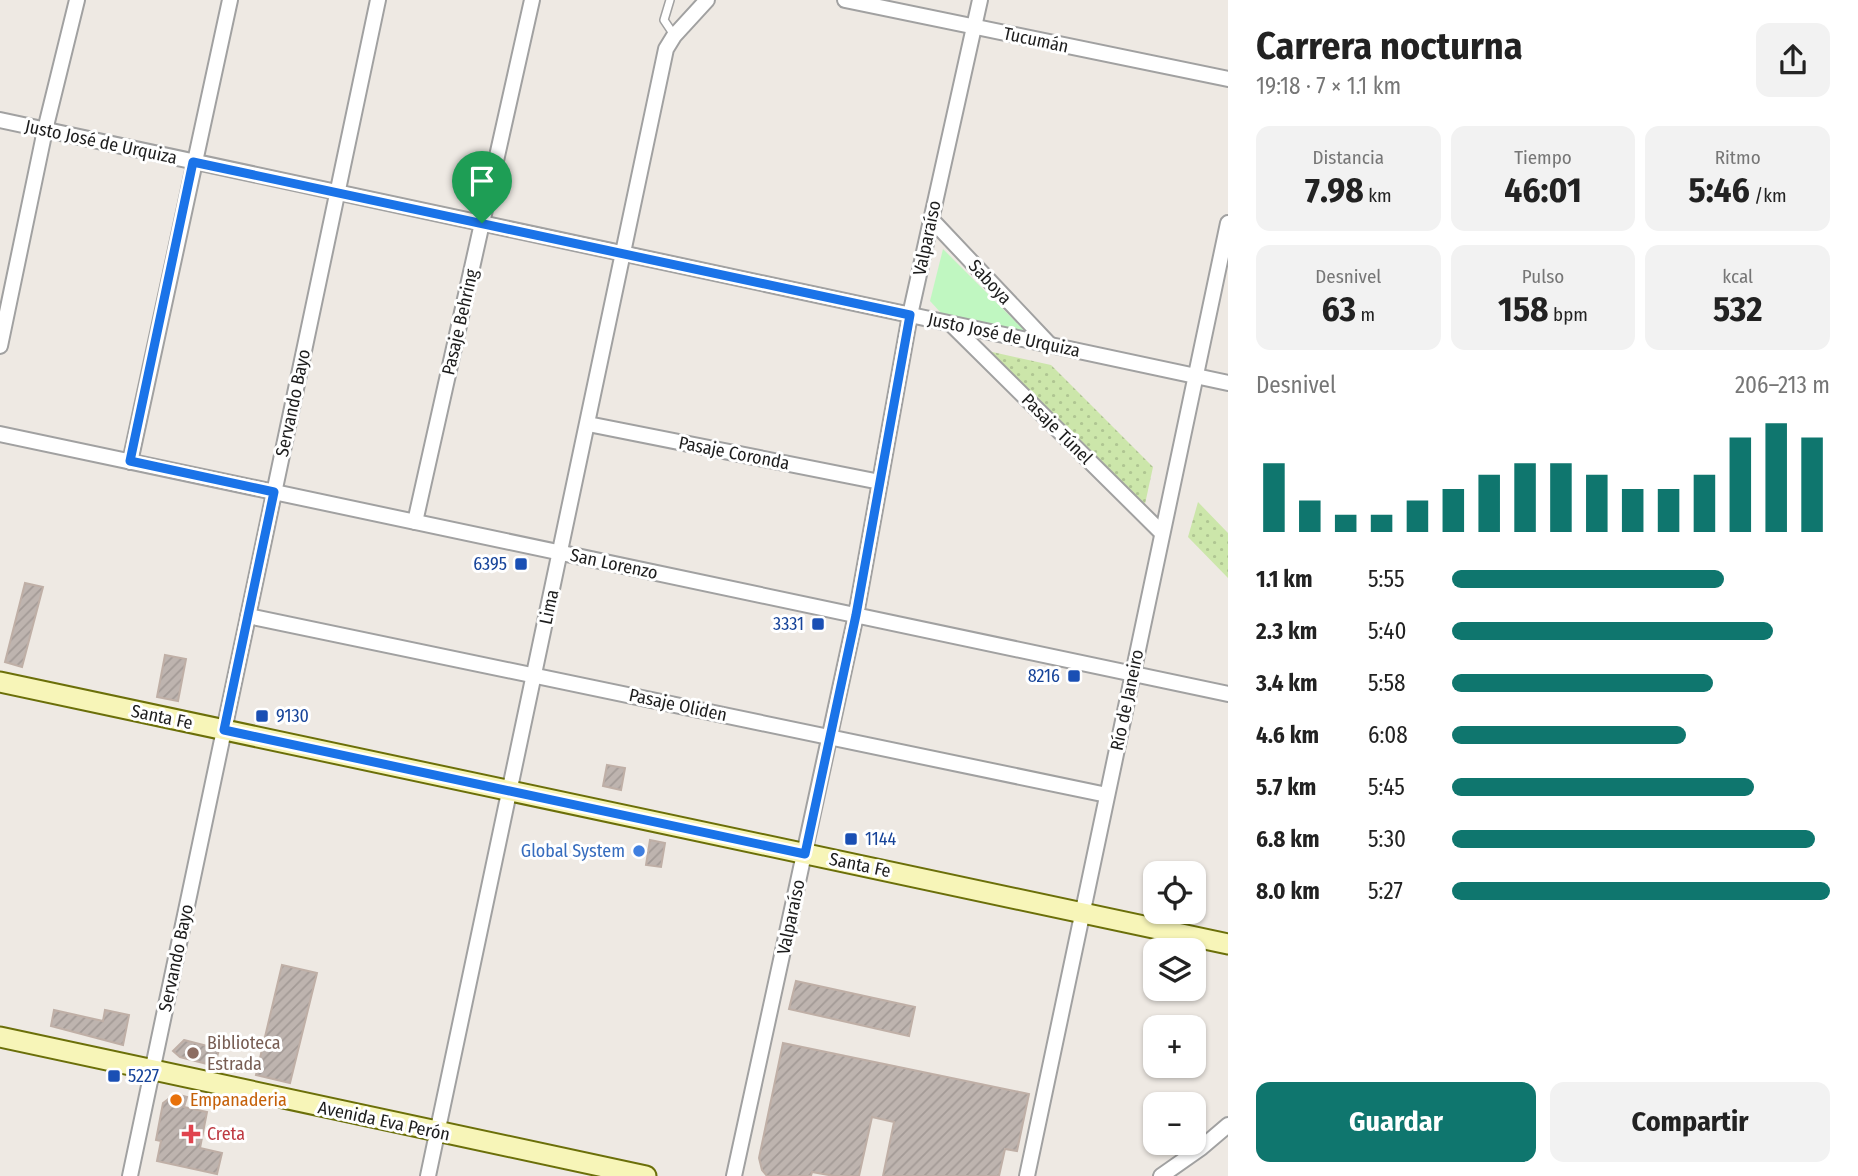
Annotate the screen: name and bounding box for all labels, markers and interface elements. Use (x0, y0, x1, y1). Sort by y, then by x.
street label: Tucumán (1001, 22, 1071, 58)
text: Carrera nocturna (1256, 23, 1523, 69)
button: share (1756, 23, 1830, 97)
text: 19:18 · 7 × 1.1 km (1256, 72, 1401, 100)
street label: Justo José de Urquiza (23, 115, 179, 169)
text: Distancia (1313, 146, 1384, 169)
text: Tiempo (1514, 146, 1572, 169)
text: Ritmo (1715, 146, 1761, 169)
pin (452, 151, 512, 223)
icon: arrive (463, 162, 501, 200)
text: 7.98 (1305, 169, 1364, 211)
text: 46:01 (1504, 169, 1582, 211)
text: 5:46 (1689, 169, 1750, 211)
text: km (1364, 184, 1392, 207)
text: /km (1750, 184, 1787, 207)
street label: Valparaíso (908, 198, 946, 278)
street label: Saboya (964, 255, 1016, 309)
text: Desnivel (1315, 265, 1381, 288)
text: Pulso (1522, 265, 1564, 288)
text: kcal (1722, 265, 1753, 288)
street label: Pasaje Behring (437, 266, 483, 377)
text: 63 (1321, 288, 1356, 330)
text: 158 (1498, 288, 1549, 330)
text: 532 (1713, 288, 1762, 330)
text: m (1356, 303, 1375, 326)
text: bpm (1549, 303, 1588, 326)
street label: Justo José de Urquiza (926, 308, 1082, 362)
street label: Servando Bayo (271, 347, 315, 459)
text: Desnivel (1256, 371, 1336, 399)
text: 206–213 m (1735, 371, 1830, 399)
street label: Pasaje Túnel (1017, 389, 1097, 469)
street label: Pasaje Coronda (677, 431, 791, 475)
street label: San Lorenzo (568, 544, 660, 584)
place label: 6395 (473, 553, 507, 575)
marker: 6395 (513, 556, 529, 572)
text: 1.1 km (1256, 565, 1312, 593)
text: 5:55 (1368, 565, 1405, 593)
street label: Lima (535, 587, 563, 626)
place label: 3331 (773, 613, 804, 635)
marker: 3331 (810, 616, 826, 632)
text: 2.3 km (1256, 617, 1317, 645)
text: 5:40 (1368, 617, 1406, 645)
street label: Río de Janeiro (1106, 647, 1148, 753)
place label: 8216 (1028, 665, 1060, 687)
marker: 8216 (1066, 668, 1082, 684)
text: 3.4 km (1256, 669, 1318, 697)
text: 5:58 (1368, 669, 1406, 697)
street label: Pasaje Oliden (627, 684, 729, 726)
street label: Santa Fe (129, 700, 195, 734)
place label: 9130 (276, 705, 309, 727)
marker: 9130 (254, 708, 270, 724)
text: 4.6 km (1256, 721, 1319, 749)
text: 6:08 (1368, 721, 1408, 749)
text: 5.7 km (1256, 773, 1316, 801)
text: 5:45 (1368, 773, 1405, 801)
text: 6.8 km (1256, 825, 1319, 853)
text: 5:30 (1368, 825, 1406, 853)
place label: 1144 (865, 828, 896, 850)
marker: 1144 (843, 831, 859, 847)
place label: Global System (521, 840, 625, 862)
marker: Global System (631, 843, 647, 859)
street label: Santa Fe (827, 848, 893, 882)
map controls (1143, 861, 1206, 1155)
button: locate (1143, 861, 1206, 924)
street label: Valparaíso (772, 877, 810, 957)
text: 8.0 km (1256, 877, 1320, 905)
text: 5:27 (1368, 877, 1403, 905)
street label: Servando Bayo (154, 902, 198, 1014)
button: layers (1143, 938, 1206, 1001)
button: + (1143, 1015, 1206, 1078)
place label: Biblioteca Estrada (207, 1032, 281, 1075)
marker: Biblioteca Estrada (185, 1045, 201, 1061)
place label: 5227 (128, 1065, 159, 1087)
marker: 5227 (106, 1068, 122, 1084)
button: Guardar (1256, 1082, 1536, 1162)
button: Compartir (1550, 1082, 1830, 1162)
place label: Empanaderia (190, 1089, 287, 1111)
marker: Empanaderia (168, 1092, 184, 1108)
button: − (1143, 1092, 1206, 1155)
street label: Avenida Eva Perón (316, 1096, 452, 1146)
place label: Creta (207, 1123, 245, 1145)
marker: Creta (181, 1124, 201, 1144)

